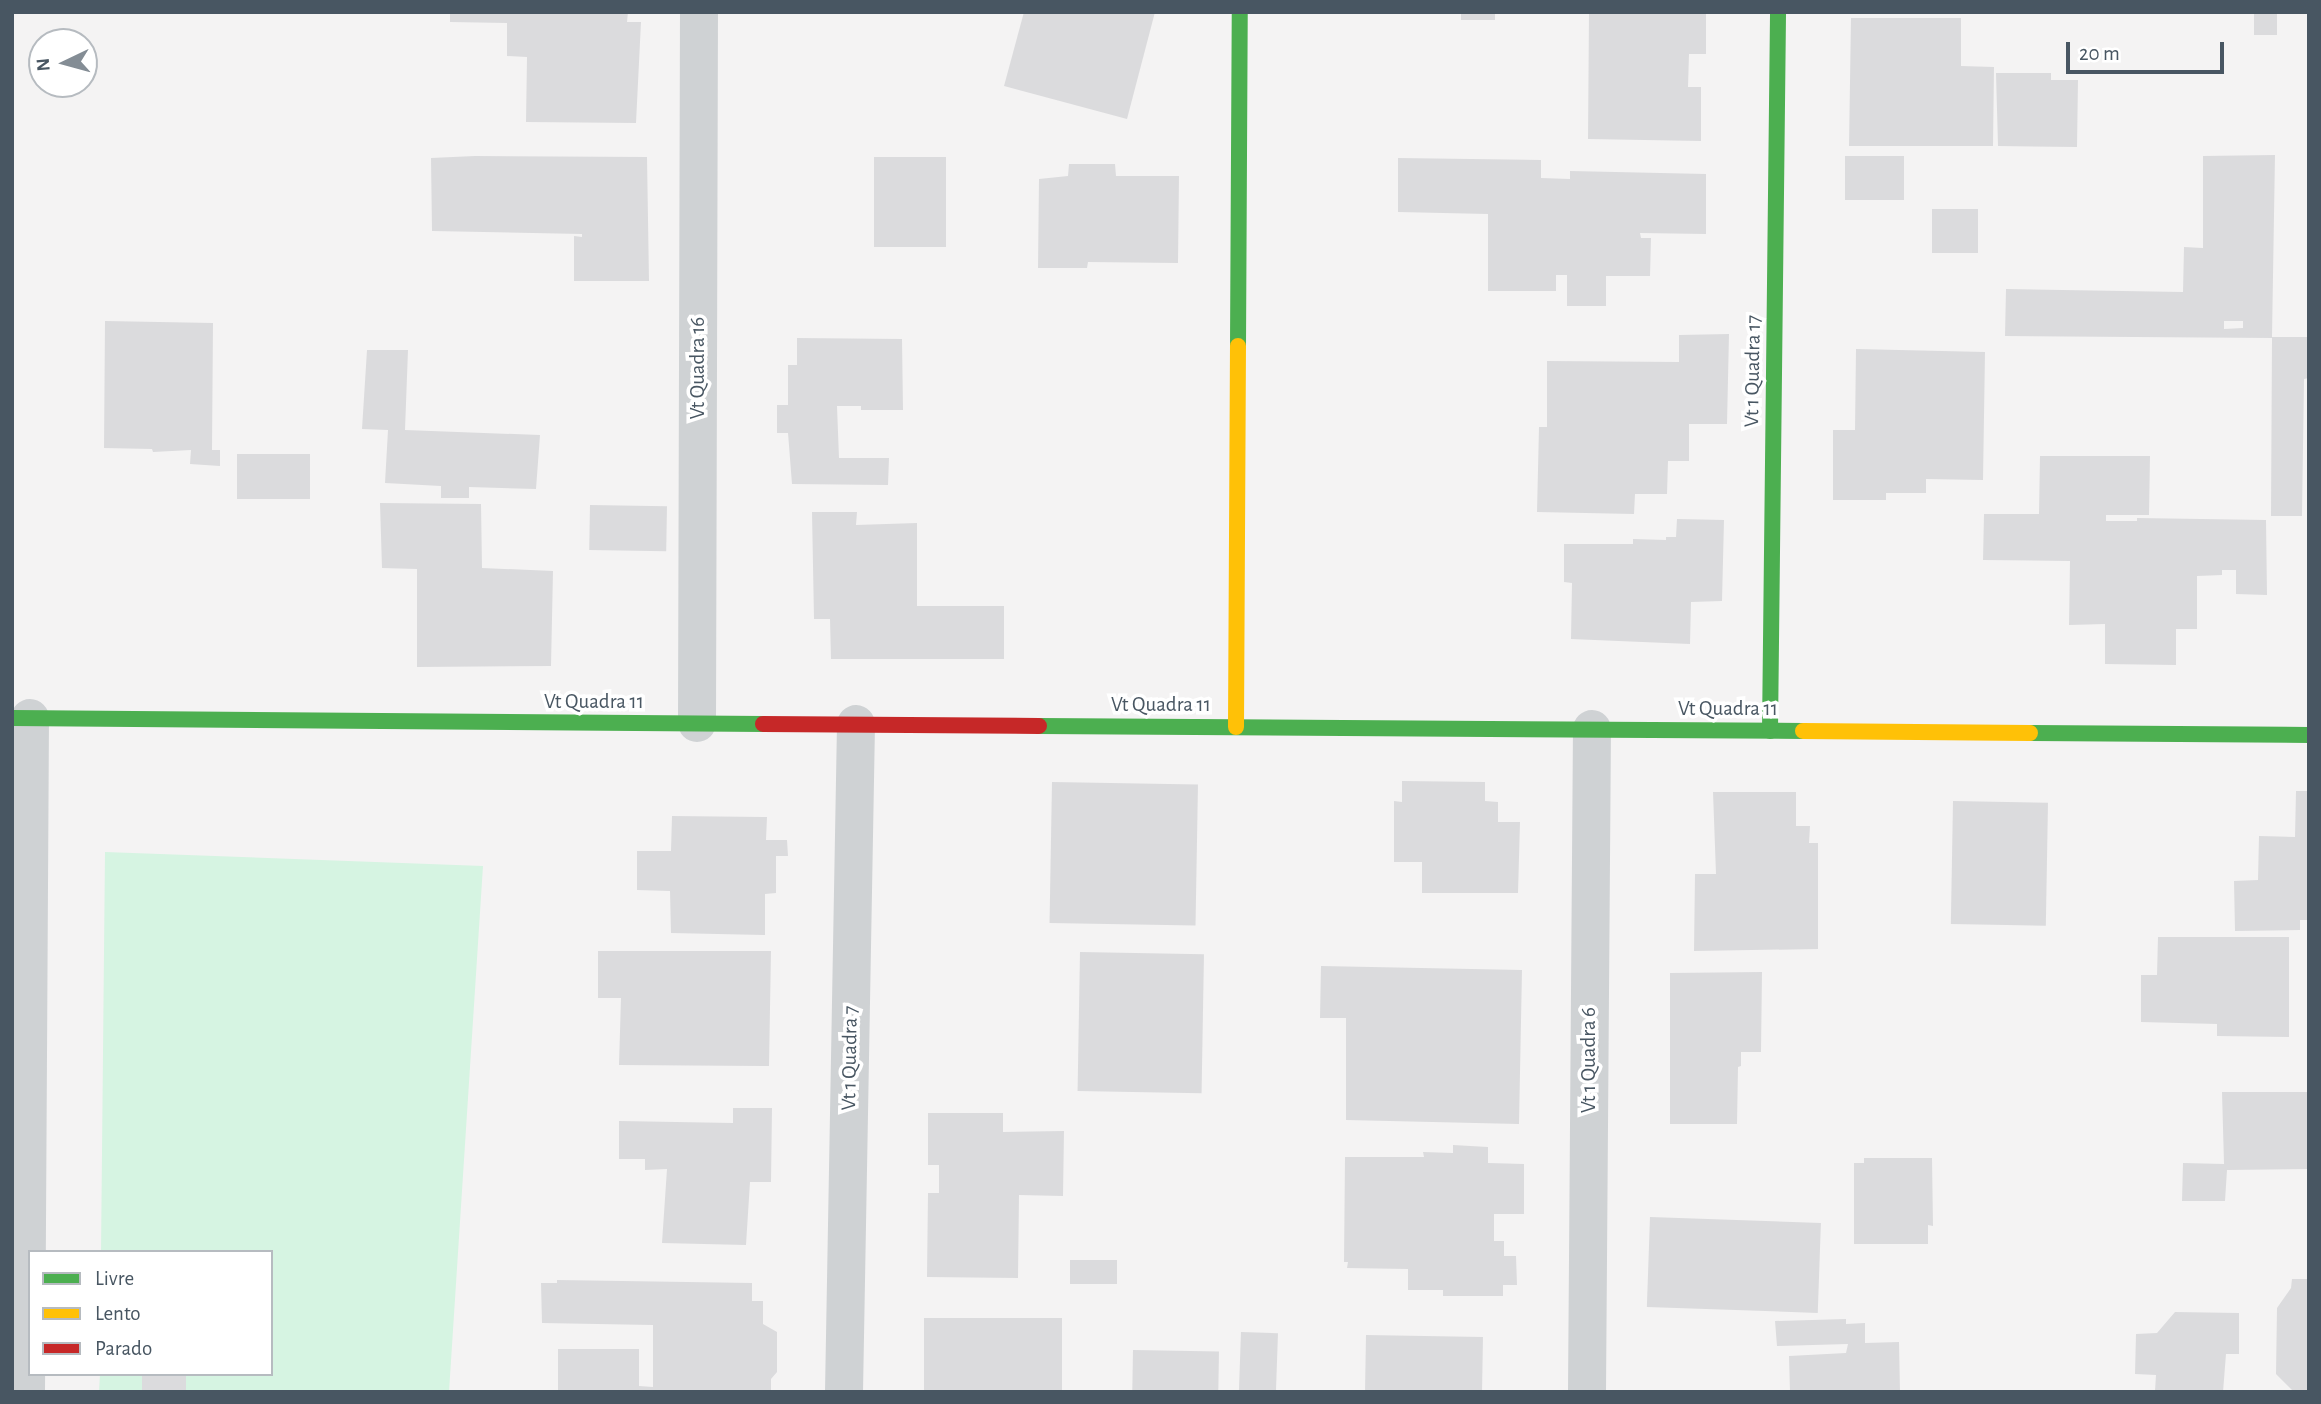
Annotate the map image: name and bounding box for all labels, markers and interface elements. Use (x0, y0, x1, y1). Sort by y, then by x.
north arrow (28, 28, 98, 98)
scale bar (2069, 28, 2226, 72)
text: 20 m (2079, 43, 2120, 64)
text: N (34, 57, 54, 72)
street label: Vt 1 Quadra 17 (1739, 315, 1767, 427)
street label: Vt Quadra 16 (685, 317, 711, 419)
street label: Vt Quadra 11 (544, 689, 644, 715)
street label: Vt Quadra 11 (1111, 692, 1211, 718)
street label: Vt Quadra 11 (1678, 696, 1778, 722)
street label: Vt 1 Quadra 7 (836, 1005, 864, 1111)
street label: Vt 1 Quadra 6 (1576, 1007, 1602, 1113)
legend (28, 1250, 273, 1376)
text: Livre (95, 1268, 134, 1289)
text: Lento (95, 1303, 141, 1324)
text: Parado (95, 1338, 152, 1359)

